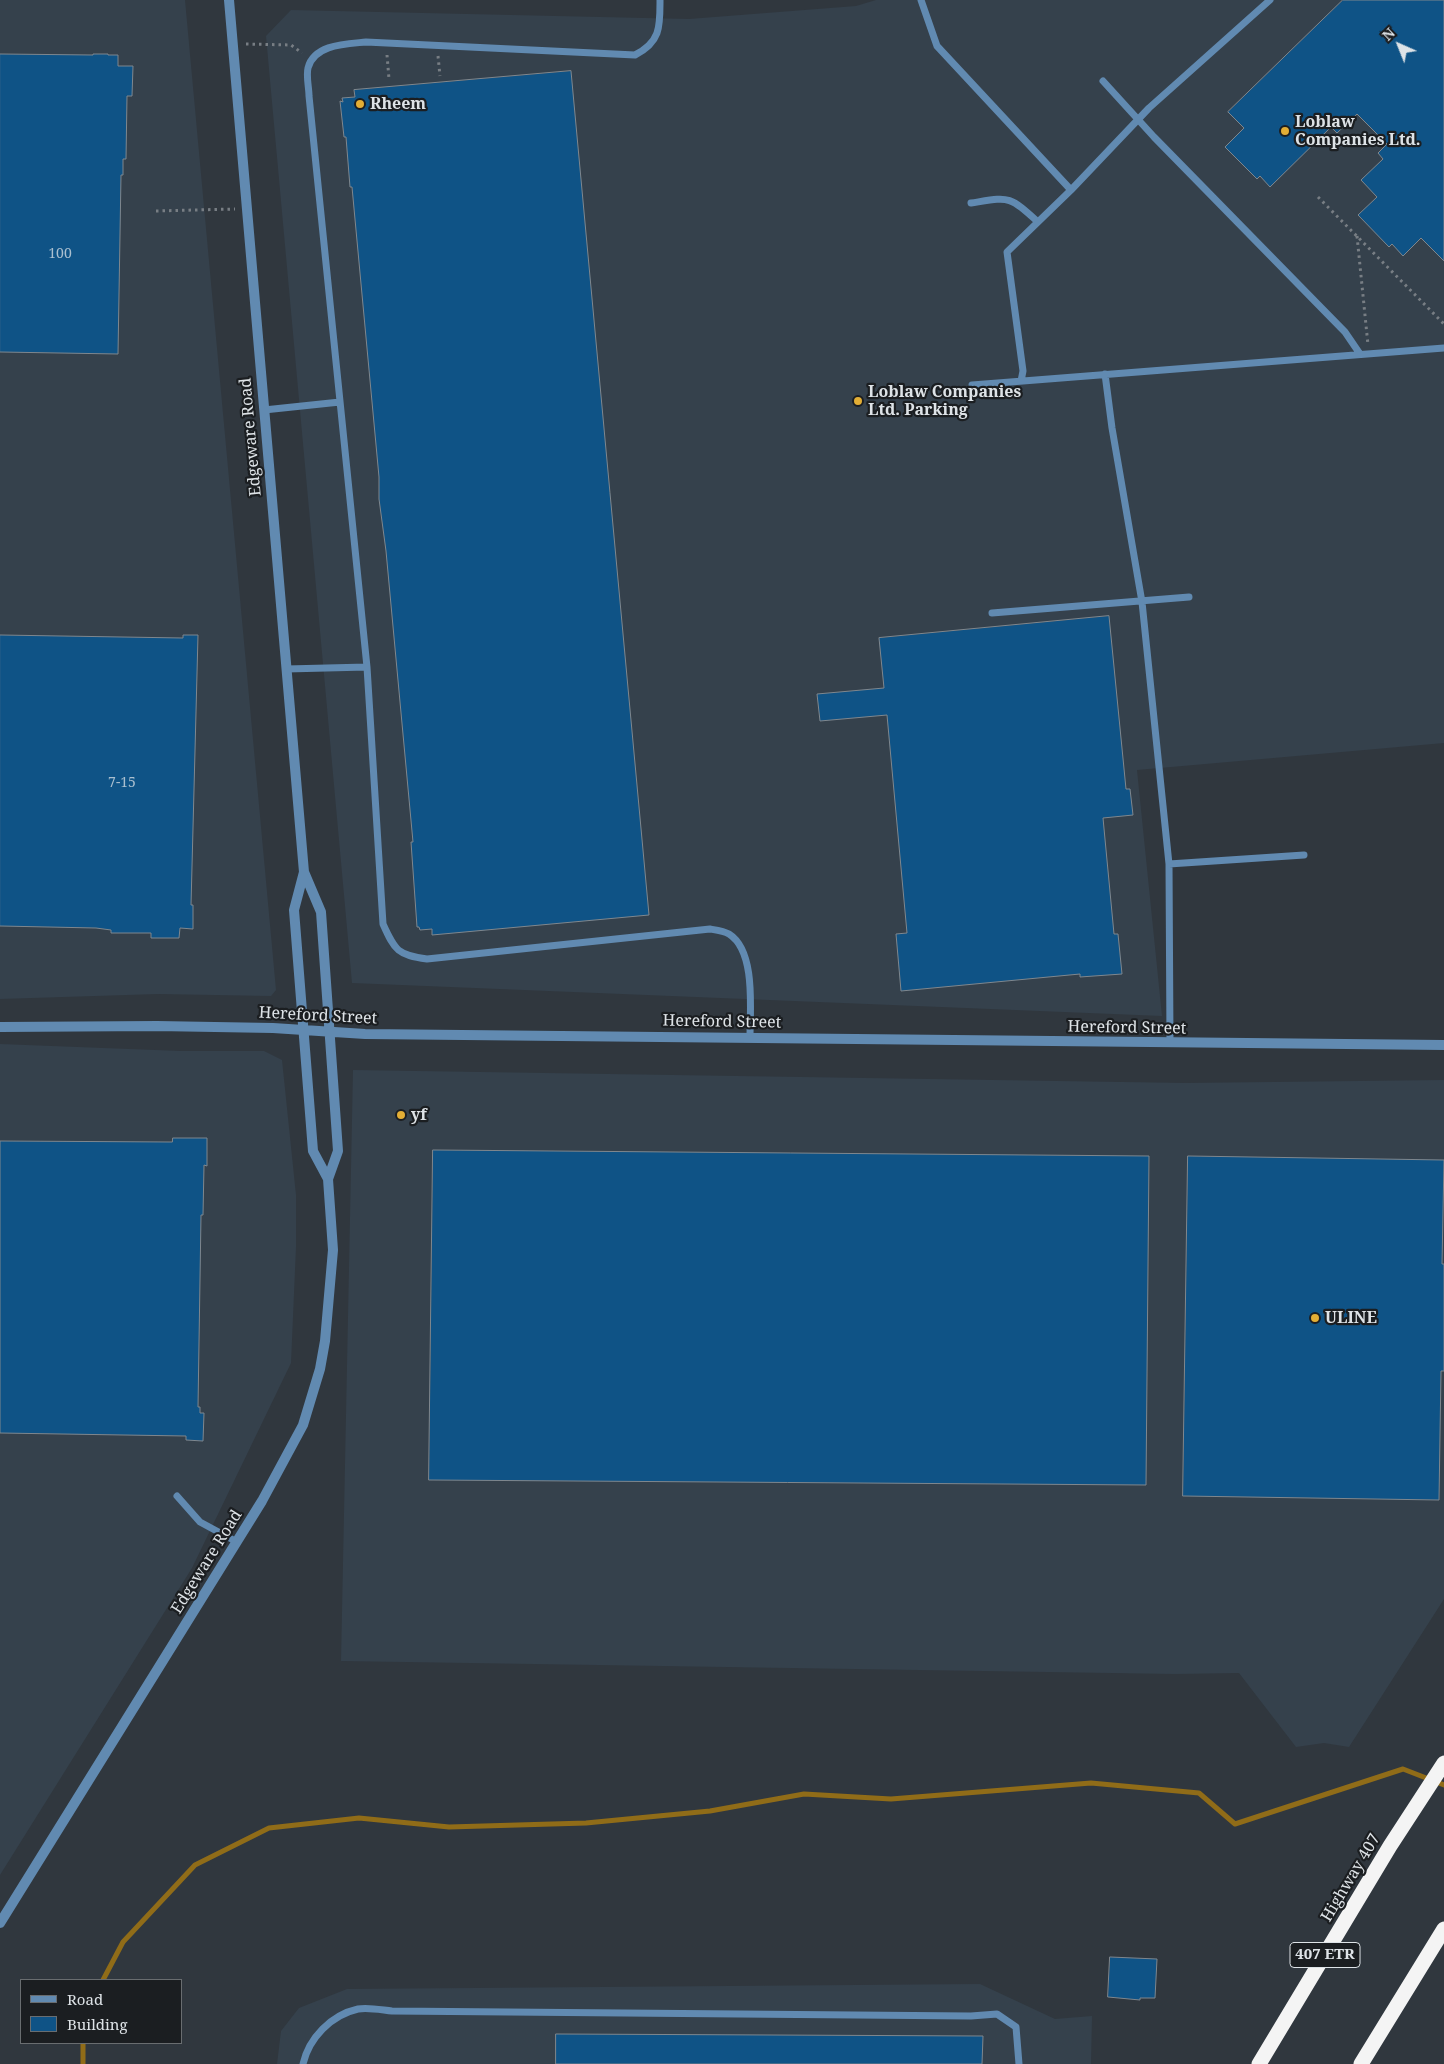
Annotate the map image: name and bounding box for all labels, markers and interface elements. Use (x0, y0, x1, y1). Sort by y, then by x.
north arrow (1374, 20, 1424, 70)
text: N (1378, 23, 1399, 45)
place label: Rheem (370, 94, 426, 114)
marker: Rheem (354, 98, 366, 110)
place label: Loblaw Companies Ltd. (1295, 112, 1421, 150)
marker: Loblaw Companies Ltd. (1279, 125, 1291, 137)
house number: 100 (48, 246, 72, 262)
street label: Edgeware Road (236, 377, 266, 497)
place label: Loblaw Companies Ltd. Parking (868, 382, 1021, 420)
marker: Loblaw Companies Ltd. Parking (852, 395, 864, 407)
house number: 7-15 (108, 775, 136, 791)
street label: Hereford Street (258, 1003, 378, 1029)
street label: Hereford Street (663, 1011, 781, 1033)
street label: Hereford Street (1068, 1017, 1186, 1039)
place label: yf (411, 1105, 427, 1125)
marker: yf (395, 1109, 407, 1121)
place label: ULINE (1325, 1308, 1377, 1328)
marker: ULINE (1309, 1312, 1321, 1324)
street label: Edgeware Road (167, 1507, 247, 1617)
street label: Highway 407 (1317, 1831, 1385, 1925)
road number: 407 ETR (1290, 1942, 1360, 1968)
legend (20, 1979, 182, 2044)
text: Road (67, 1989, 103, 2009)
text: Building (67, 2014, 128, 2034)

